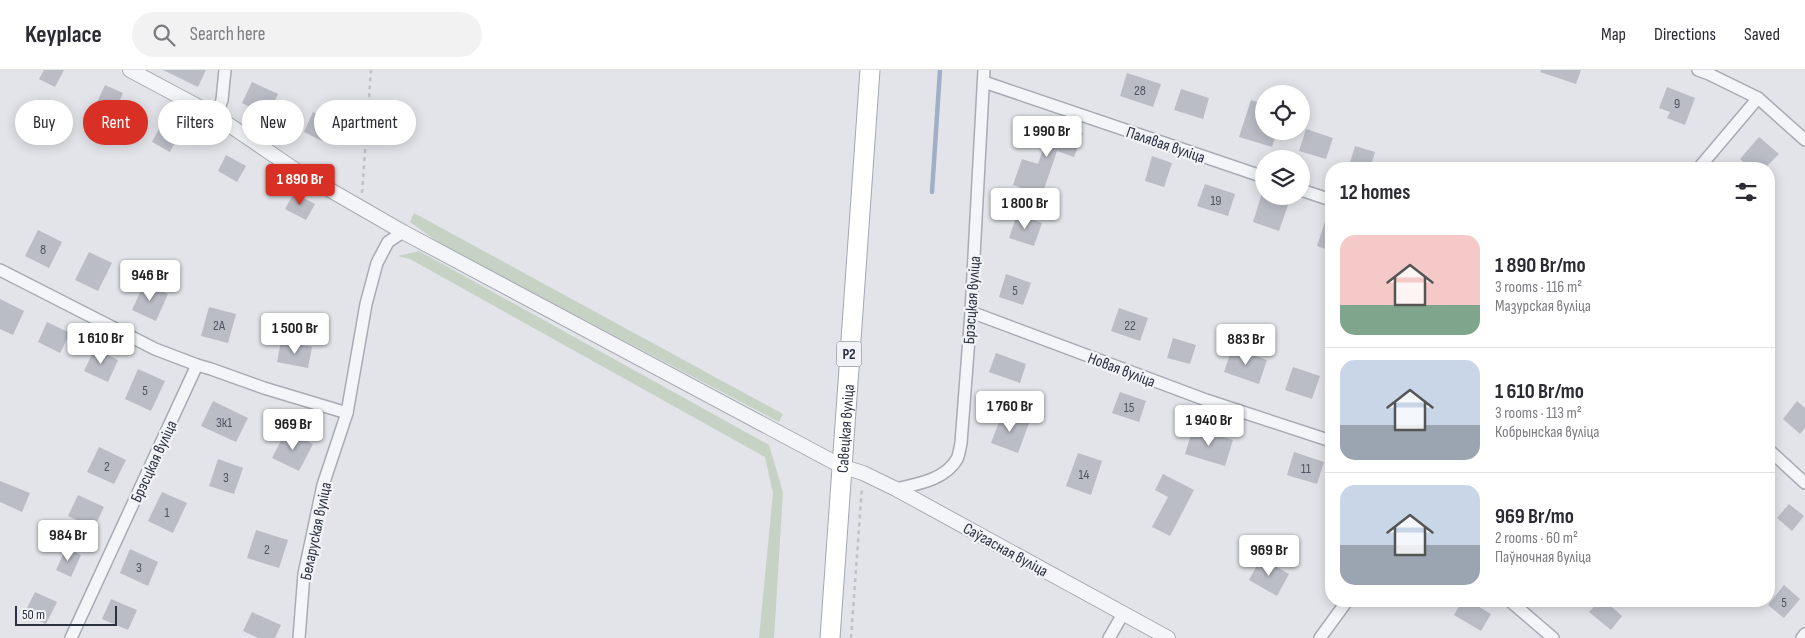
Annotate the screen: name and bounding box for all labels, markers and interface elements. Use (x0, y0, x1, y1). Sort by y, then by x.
search box (132, 12, 482, 57)
text: Keyplace (25, 20, 102, 49)
icon: search (150, 21, 178, 49)
text: Search here (190, 23, 265, 46)
text: Map (1601, 24, 1626, 45)
text: Directions (1654, 24, 1716, 45)
text: Saved (1744, 24, 1780, 45)
house number: 28 (1134, 82, 1146, 99)
map controls (1255, 85, 1310, 205)
button: locate (1255, 85, 1310, 140)
house number: 9 (1674, 95, 1680, 112)
chip: Buy (15, 100, 73, 145)
chip: Rent (83, 100, 148, 145)
chip: Filters (158, 100, 232, 145)
chip: New (242, 100, 304, 145)
chip: Apartment (314, 100, 416, 145)
pin: 1 990 Br (995, 116, 1099, 158)
text: 1 990 Br (1024, 122, 1070, 141)
street label: Палявая вуліца (1124, 123, 1207, 168)
button: layers (1255, 150, 1310, 205)
pin: 1 890 Br (248, 164, 352, 206)
text: 1 890 Br (277, 170, 323, 189)
icon: filters (1732, 178, 1760, 206)
text: 12 homes (1340, 180, 1410, 205)
pin: 1 800 Br (973, 188, 1077, 230)
house number: 19 (1210, 192, 1222, 209)
text: 1 800 Br (1002, 194, 1048, 213)
house number: 8 (40, 241, 46, 258)
text: 1 890 Br/mo (1495, 253, 1586, 278)
street label: Брэсцкая вуліца (960, 255, 985, 345)
icon: home (1380, 255, 1440, 315)
pin: 946 Br (109, 260, 191, 302)
text: 946 Br (131, 266, 169, 285)
text: 3 rooms · 116 m² (1495, 278, 1582, 297)
house number: 5 (1012, 282, 1018, 299)
text: Мазурская вуліца (1495, 297, 1591, 316)
pin: 1 500 Br (243, 312, 347, 355)
house number: 2А (213, 317, 226, 334)
house number: 22 (1124, 317, 1136, 334)
text: 1 500 Br (272, 319, 318, 338)
pin: 1 610 Br (49, 322, 153, 365)
pin: 883 Br (1205, 324, 1287, 366)
text: 1 610 Br (78, 329, 124, 348)
text: 883 Br (1227, 330, 1265, 349)
road number: Р2 (836, 342, 862, 366)
street label: Новая вуліца (1085, 349, 1158, 392)
text: 1 610 Br/mo (1495, 379, 1584, 404)
icon: home (1380, 380, 1440, 440)
house number: 5 (142, 382, 148, 399)
street label: Савецкая вуліца (834, 384, 859, 474)
pin: 1 760 Br (958, 390, 1062, 433)
text: 1 760 Br (987, 397, 1033, 416)
house number: 15 (1124, 399, 1135, 416)
pin: 1 940 Br (1157, 404, 1261, 447)
text: 3 rooms · 113 m² (1495, 404, 1582, 423)
pin: 969 Br (252, 408, 334, 451)
text: 1 940 Br (1186, 411, 1232, 430)
house number: 3к1 (216, 414, 232, 431)
text: 969 Br (274, 415, 312, 434)
street label: Брэсцкая вуліца (127, 418, 182, 506)
text: Кобрынская вуліца (1495, 423, 1599, 442)
house number: 2 (104, 458, 110, 475)
house number: 11 (1301, 460, 1311, 477)
house number: 14 (1079, 466, 1090, 483)
house number: 3 (223, 469, 229, 486)
street label: Беларуская вуліца (297, 481, 336, 582)
house number: 1 (165, 504, 170, 521)
text: 969 Br/mo (1495, 504, 1574, 529)
icon: home (1380, 505, 1440, 565)
street label: Саўгасная вуліца (960, 519, 1051, 581)
pin: 984 Br (27, 520, 109, 562)
text: 984 Br (49, 526, 87, 545)
text: 2 rooms · 60 m² (1495, 529, 1578, 548)
pin: 969 Br (1228, 534, 1310, 577)
house number: 2 (264, 541, 270, 558)
text: 969 Br (1250, 541, 1288, 560)
text: Паўночная вуліца (1495, 548, 1591, 567)
house number: 3 (136, 559, 142, 576)
house number: 5 (1781, 594, 1787, 611)
scale bar (15, 603, 118, 626)
text: 50 m (22, 606, 45, 623)

